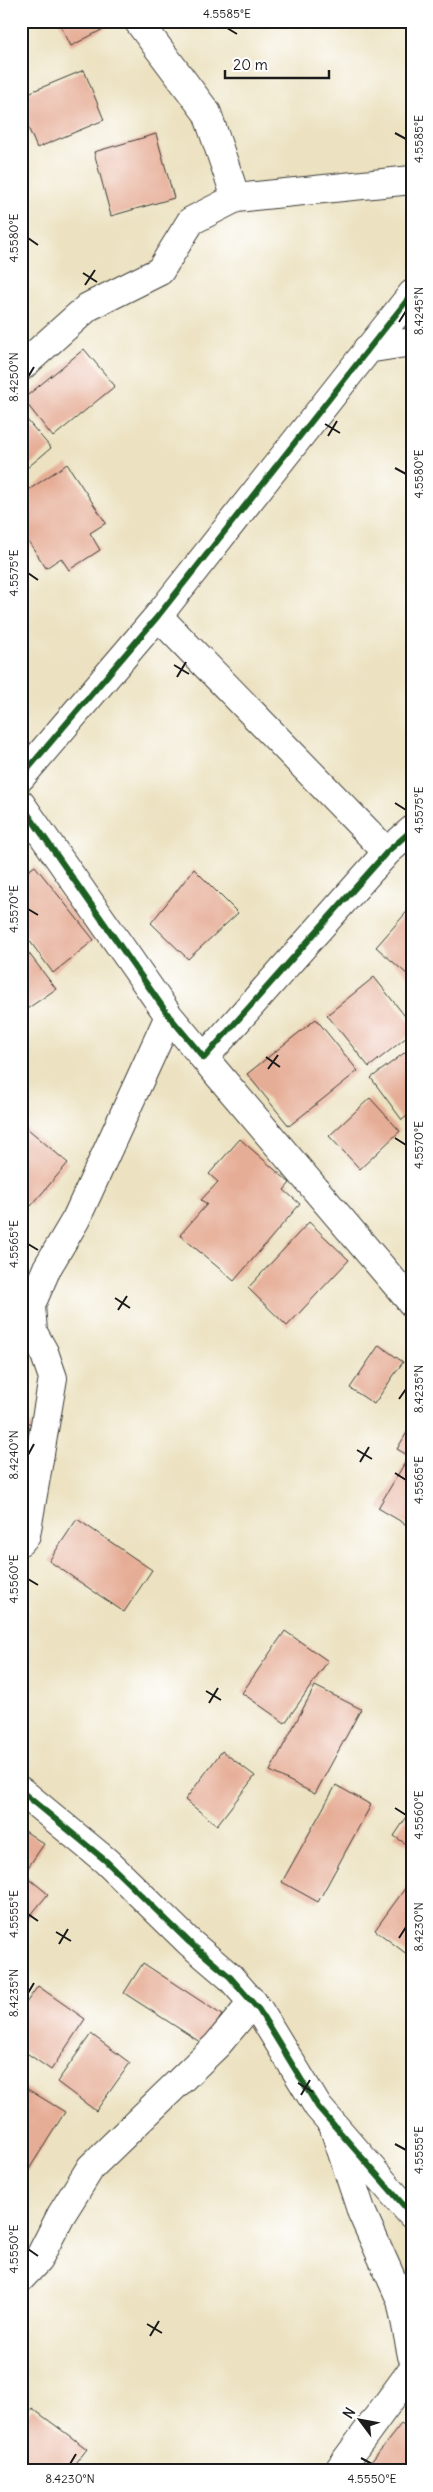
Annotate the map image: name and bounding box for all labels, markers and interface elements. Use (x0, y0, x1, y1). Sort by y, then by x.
text: 4.5585°E (203, 6, 251, 21)
scale bar (225, 48, 329, 80)
text: 20 m (233, 55, 268, 74)
text: 4.5585°E (411, 115, 426, 163)
text: 4.5580°E (6, 213, 21, 263)
text: 8.4245°N (411, 287, 426, 335)
text: 8.4250°N (6, 352, 21, 402)
text: 4.5580°E (411, 449, 426, 499)
text: 4.5575°E (6, 549, 21, 597)
text: 4.5575°E (411, 786, 426, 834)
text: 4.5570°E (6, 885, 21, 933)
text: 4.5570°E (411, 1121, 426, 1169)
text: 4.5565°E (6, 1220, 21, 1268)
text: 8.4235°N (411, 1365, 426, 1413)
text: 8.4240°N (6, 1430, 21, 1480)
text: 4.5565°E (411, 1456, 426, 1504)
text: 4.5560°E (6, 1554, 21, 1604)
text: 4.5560°E (411, 1790, 426, 1840)
text: 4.5555°E (6, 1890, 21, 1938)
text: 8.4230°N (411, 1902, 426, 1952)
text: 8.4235°N (6, 1969, 21, 2017)
text: 4.5555°E (411, 2126, 426, 2174)
text: 4.5550°E (6, 2224, 21, 2274)
north arrow (336, 2394, 386, 2444)
text: N (339, 2404, 359, 2422)
text: 8.4230°N (45, 2471, 95, 2486)
text: 4.5550°E (347, 2471, 397, 2486)

